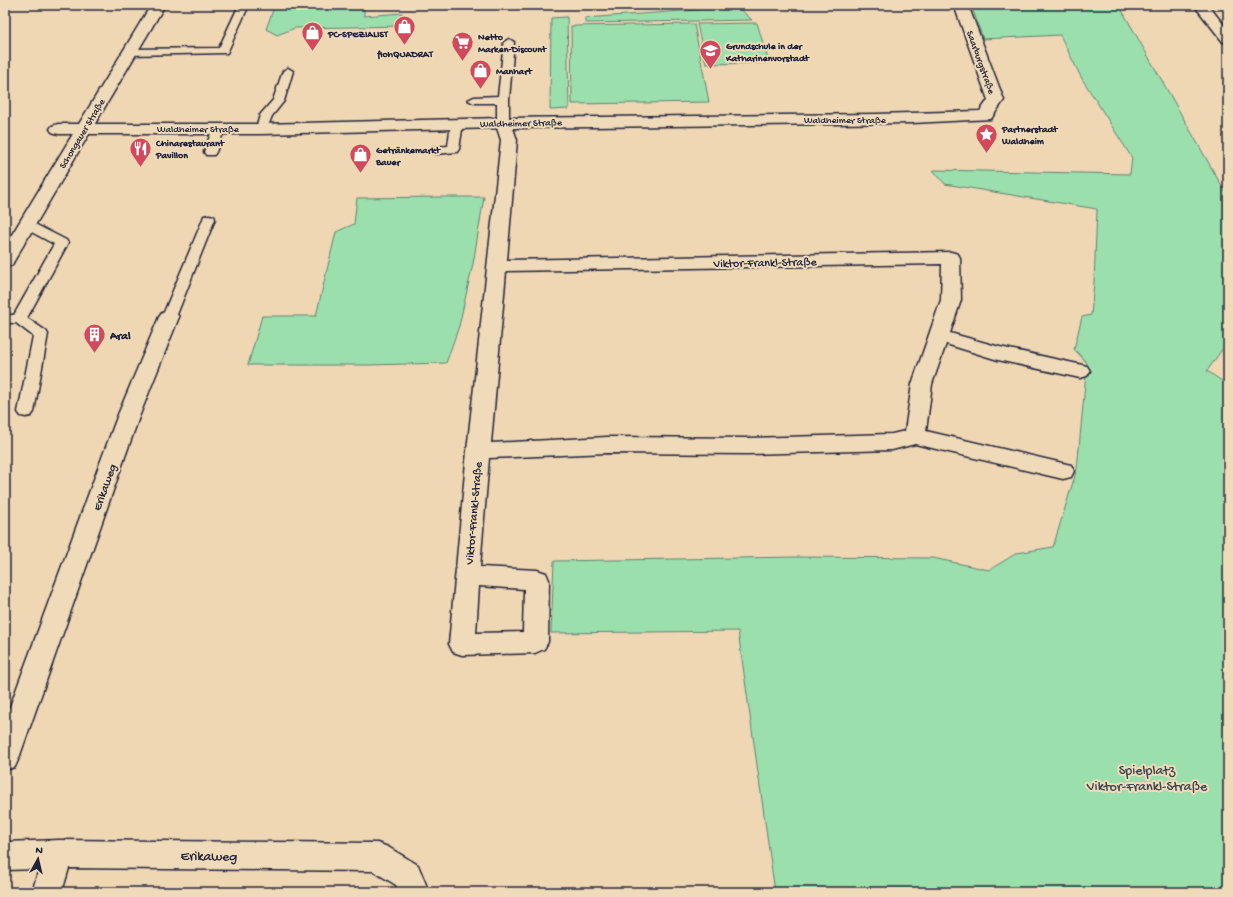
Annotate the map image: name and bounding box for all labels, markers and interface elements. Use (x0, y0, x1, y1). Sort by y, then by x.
shop icon: flohQUADRAT (392, 14, 418, 47)
shop icon: PC-SPEZIALIST (299, 20, 325, 53)
place label: PC-SPEZIALIST (327, 29, 389, 41)
supermarket icon: Netto Marken-Discount (450, 29, 476, 62)
street label: Saarburgstraße (963, 29, 997, 97)
place label: Netto Marken-Discount (478, 32, 547, 56)
school or university icon: Grundschule in der Katharinenvorstadt (698, 38, 724, 71)
place label: Grundschule in der Katharinenvorstadt (725, 41, 810, 65)
place label: flohQUADRAT (376, 49, 434, 61)
shop icon: Manhart (468, 57, 494, 90)
place label: Manhart (496, 66, 533, 78)
street label: Schongauer Straße (57, 96, 109, 171)
street label: Waldheimer Straße (804, 115, 887, 127)
street label: Waldheimer Straße (480, 117, 563, 131)
place icon: Partnerstadt Waldheim (973, 121, 999, 154)
street label: Waldheimer Straße (157, 124, 240, 136)
place label: Partnerstadt Waldheim (1001, 124, 1058, 148)
restaurant icon: Chinarestaurant Pavillon (128, 135, 154, 168)
place label: Chinarestaurant Pavillon (155, 138, 225, 162)
shop icon: Getränkemarkt Bauer (347, 142, 373, 175)
place label: Getränkemarkt Bauer (375, 145, 441, 169)
street label: Viktor-Frankl-Straße (712, 256, 818, 272)
building icon: Aral (81, 322, 107, 355)
place label: Aral (109, 330, 131, 344)
street label: Viktor-Frankl-Straße (463, 460, 487, 566)
street label: Erikaweg (91, 462, 121, 513)
park label: Spielplatz Viktor-Frankl-Straße (1086, 763, 1208, 796)
north arrow (18, 839, 58, 879)
text: N (35, 845, 44, 858)
street label: Erikaweg (180, 849, 238, 866)

